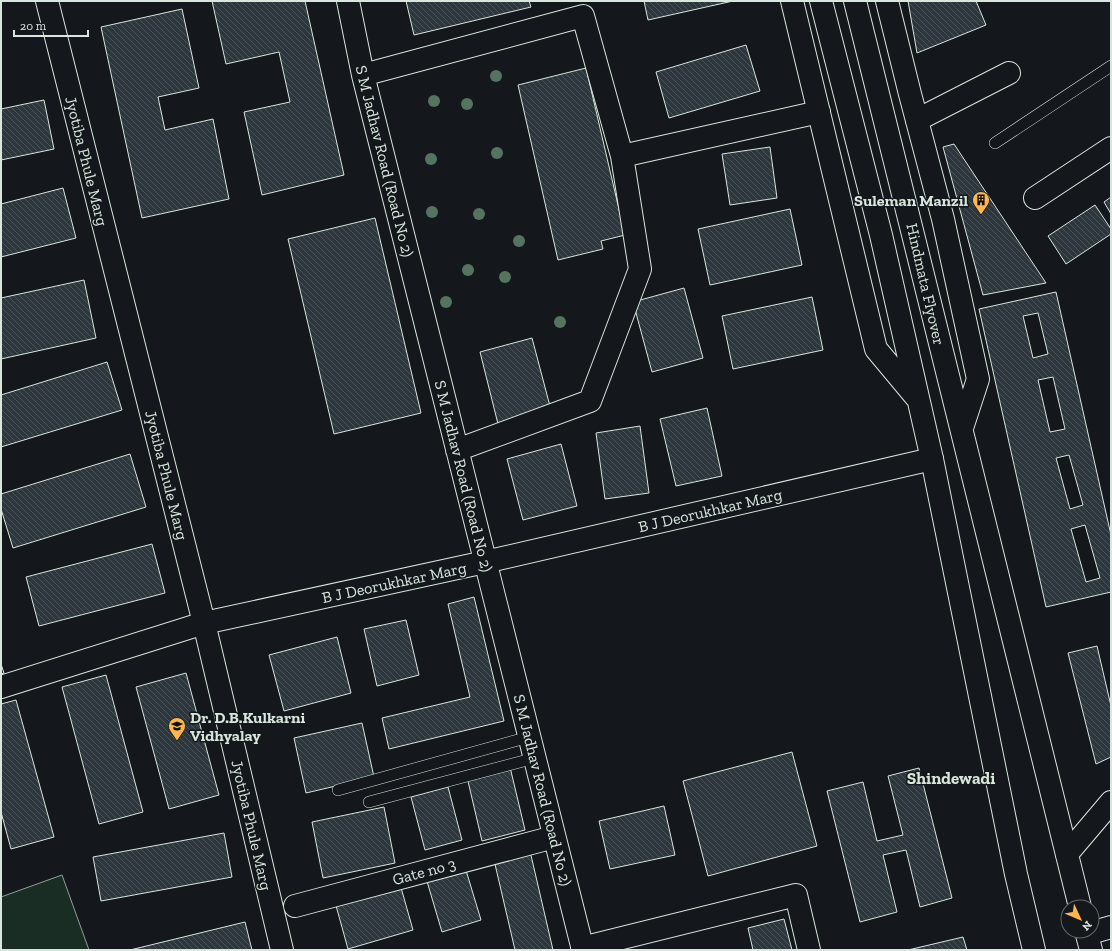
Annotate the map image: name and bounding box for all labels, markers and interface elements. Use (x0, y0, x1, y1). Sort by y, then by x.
scale bar (14, 12, 88, 38)
text: 20 m (20, 19, 47, 33)
street label: S M Jadhav Road (Road No 2) (352, 63, 418, 259)
street label: Jyotiba Phule Marg (61, 94, 112, 228)
building icon: Suleman Manzil (971, 190, 991, 215)
place label: Suleman Manzil (854, 191, 968, 210)
street label: Hindmata Flyover (902, 221, 949, 347)
street label: S M Jadhav Road (Road No 2) (431, 378, 497, 574)
street label: Jyotiba Phule Marg (141, 408, 192, 542)
street label: B J Deorukhkar Marg (636, 485, 784, 536)
street label: B J Deorukhkar Marg (320, 558, 468, 607)
street label: S M Jadhav Road (Road No 2) (510, 692, 576, 888)
place label: Dr. D.B.Kulkarni Vidhyalay (190, 708, 305, 745)
school or university icon: Dr. D.B.Kulkarni Vidhyalay (167, 716, 187, 741)
street label: Jyotiba Phule Marg (227, 758, 276, 892)
district label: Shindewadi (907, 768, 995, 788)
street label: Gate no 3 (390, 854, 458, 889)
north arrow (1060, 899, 1100, 939)
text: N (1079, 918, 1094, 934)

